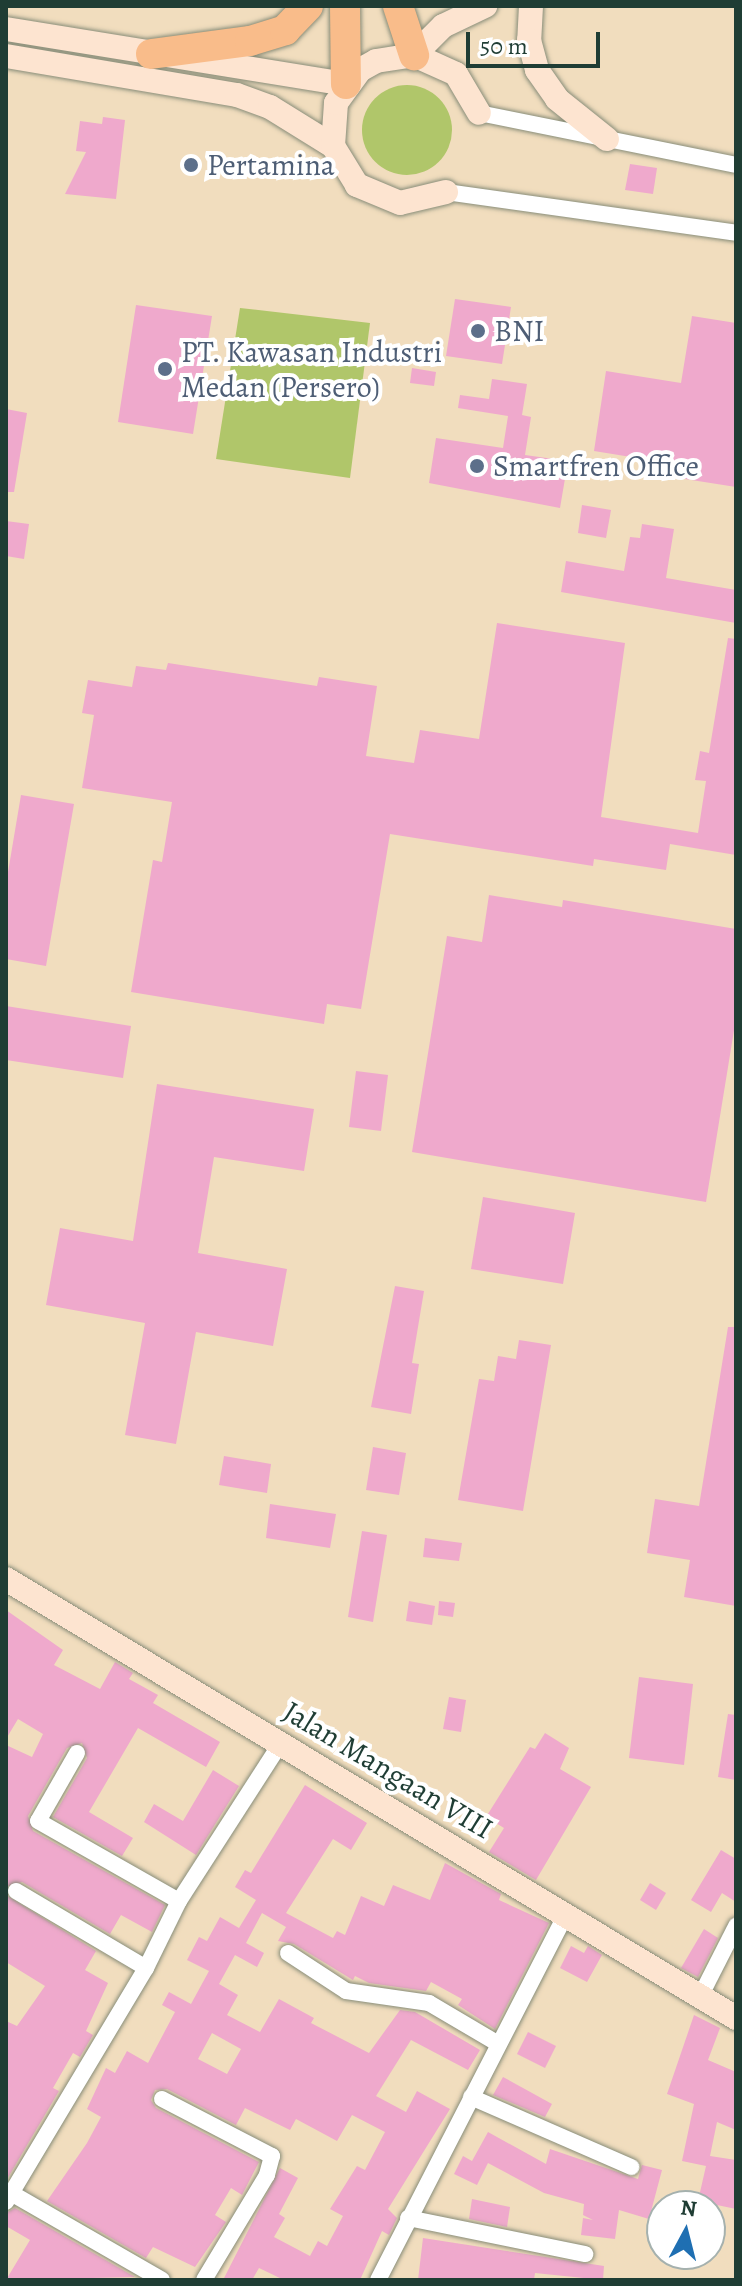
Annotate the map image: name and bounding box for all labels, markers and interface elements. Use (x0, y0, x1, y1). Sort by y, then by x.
scale bar (470, 16, 604, 66)
text: 50 m (480, 30, 528, 62)
place label: Pertamina (207, 147, 335, 183)
marker: Pertamina (182, 156, 200, 174)
place label: BNI (494, 313, 544, 349)
marker: BNI (469, 322, 487, 340)
place label: PT. Kawasan Industri Medan (Persero) (181, 334, 443, 404)
marker: PT. Kawasan Industri Medan (Persero) (156, 360, 174, 378)
place label: Smartfren Office (493, 448, 699, 484)
marker: Smartfren Office (468, 457, 486, 475)
street label: Jalan Mangaan VIII (277, 1693, 499, 1847)
north arrow (646, 2190, 726, 2270)
text: N (679, 2192, 698, 2224)

